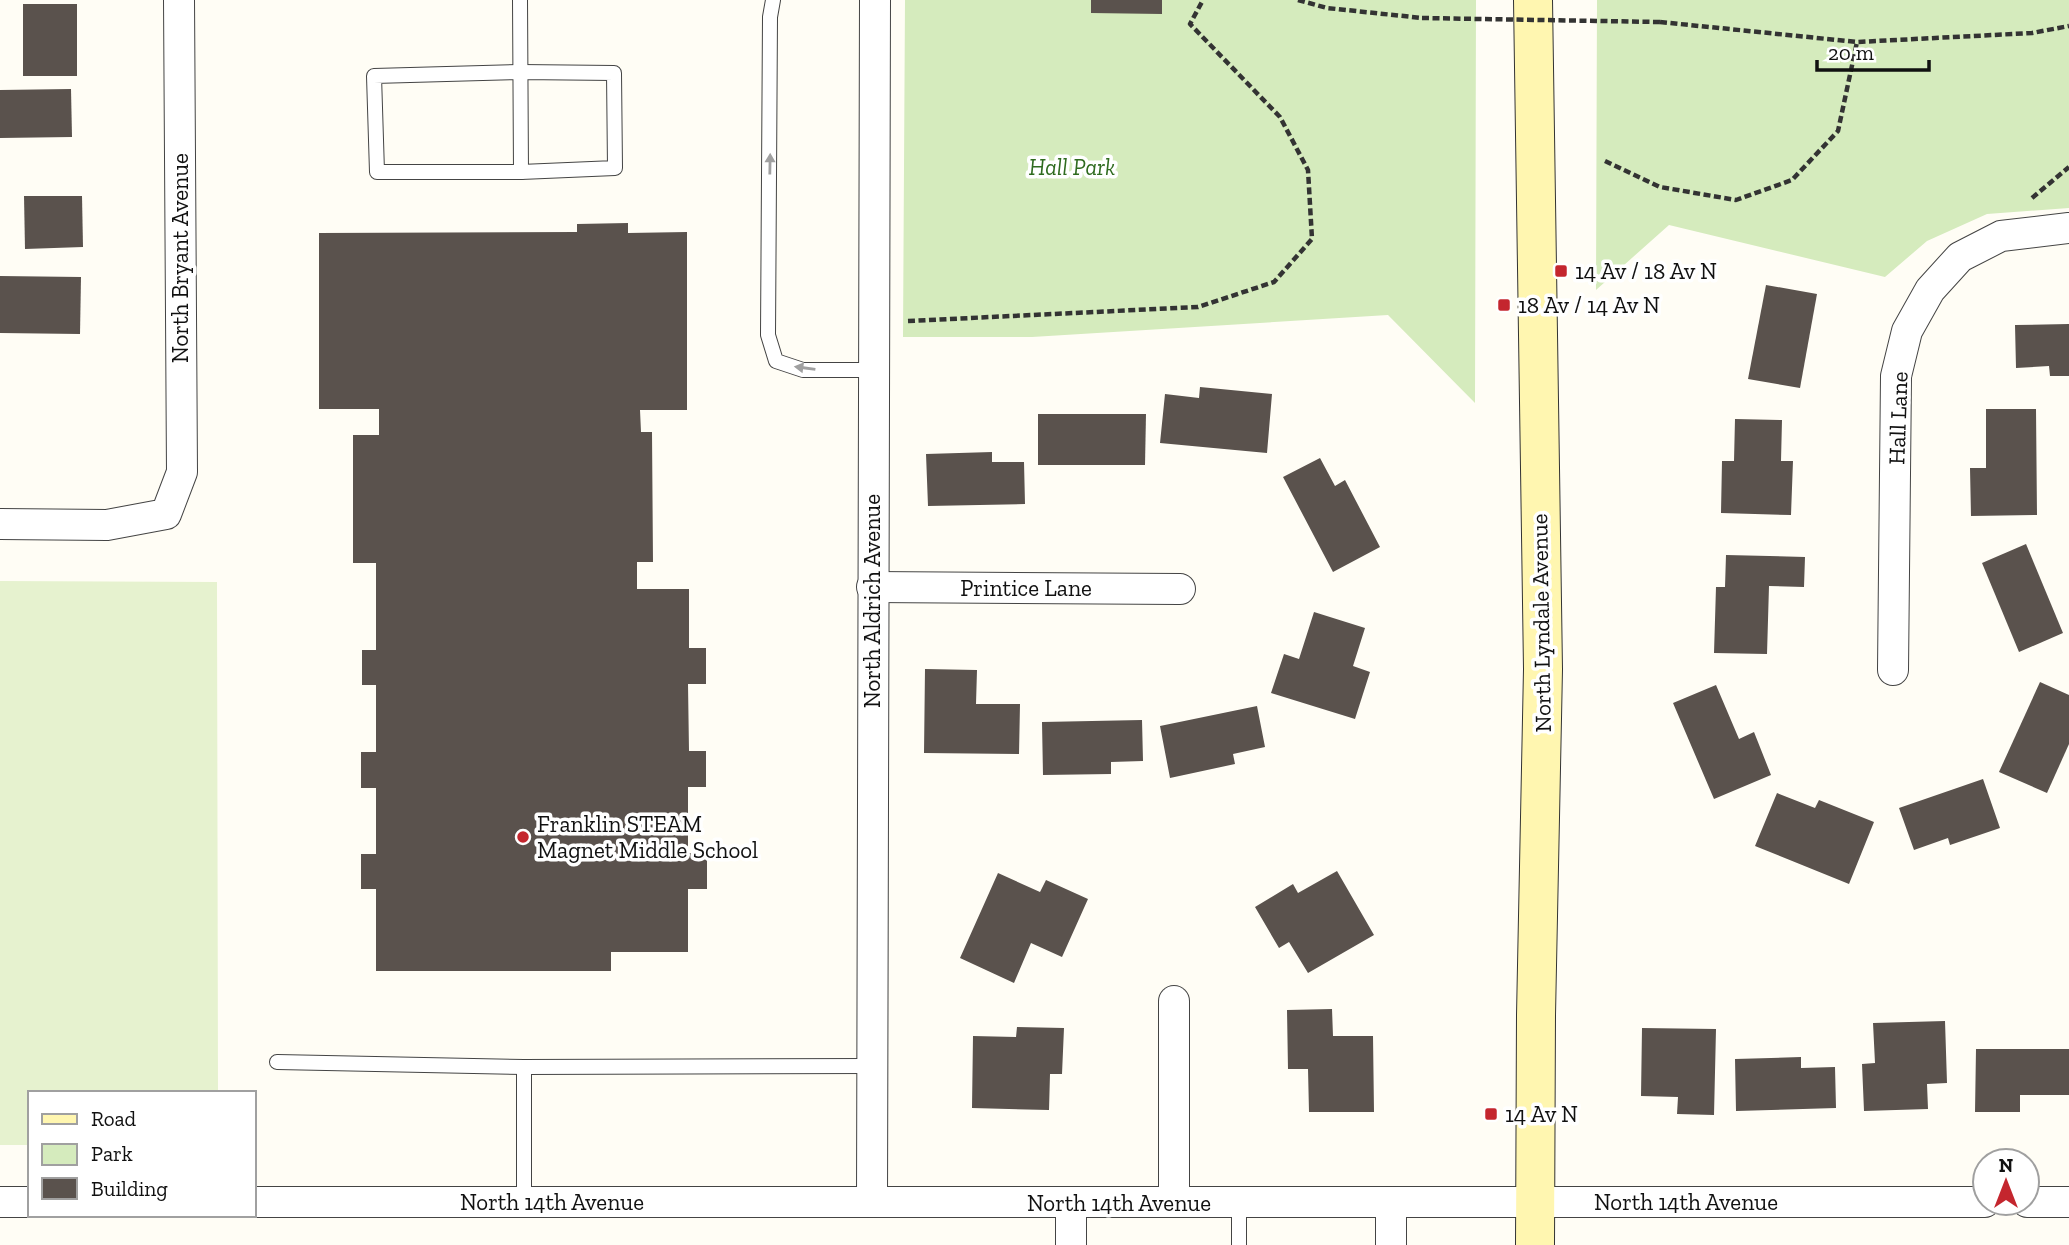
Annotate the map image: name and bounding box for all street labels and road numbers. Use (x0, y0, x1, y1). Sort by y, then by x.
street label: North Bryant Avenue (166, 153, 194, 363)
street label: Hall Lane (1882, 371, 1914, 465)
street label: North Aldrich Avenue (858, 494, 886, 708)
street label: North Lyndale Avenue (1525, 513, 1557, 733)
street label: Printice Lane (960, 574, 1092, 602)
street label: North 14th Avenue (460, 1188, 644, 1216)
street label: North 14th Avenue (1594, 1188, 1778, 1216)
street label: North 14th Avenue (1027, 1189, 1211, 1217)

